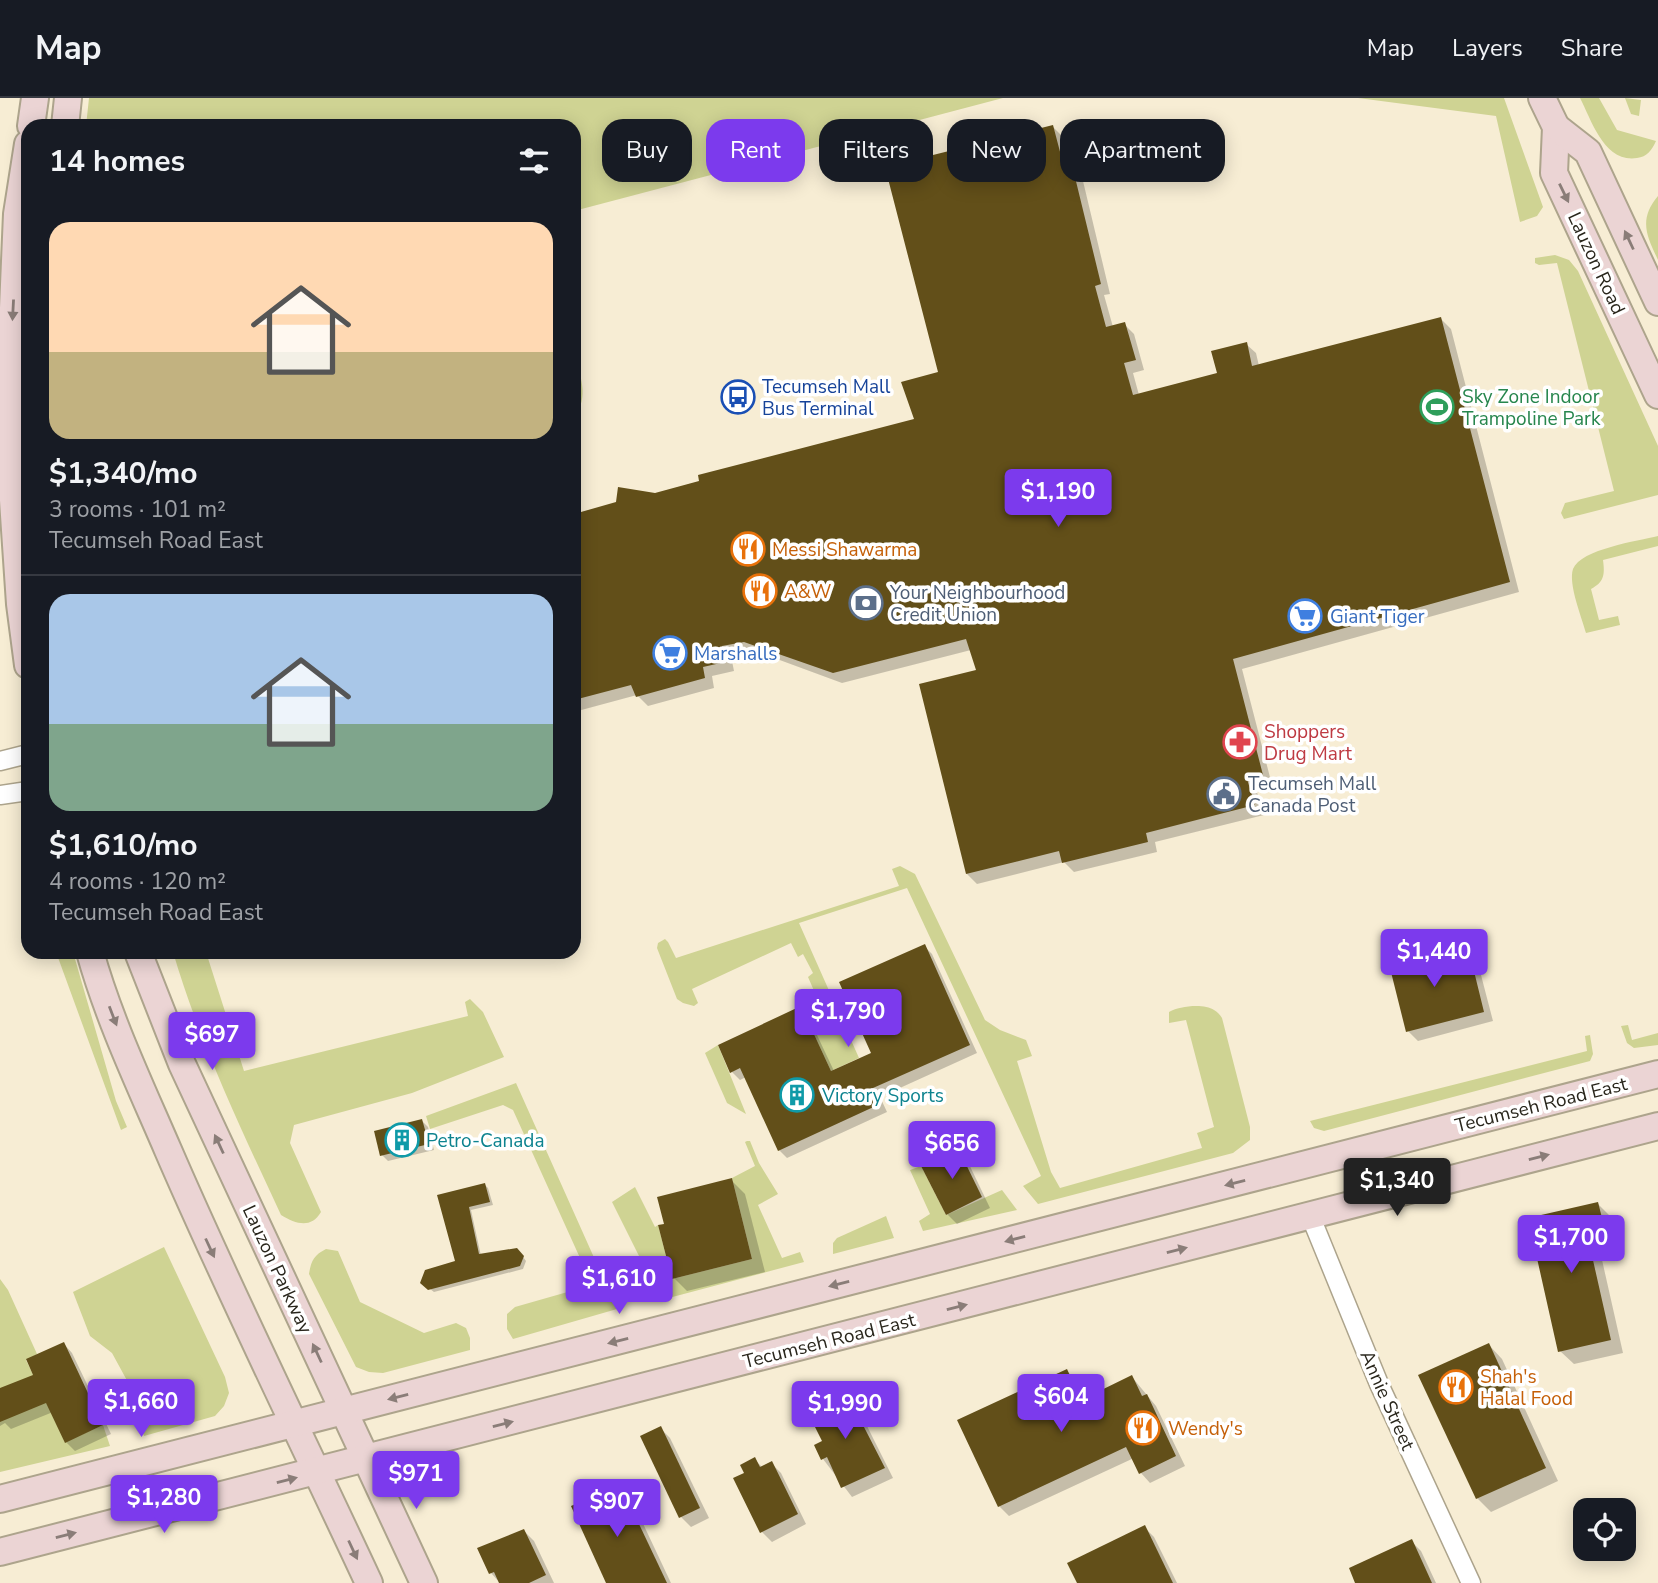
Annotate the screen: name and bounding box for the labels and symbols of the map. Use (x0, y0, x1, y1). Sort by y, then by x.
one-way arrow (1558, 183, 1569, 203)
street label: Lauzon Road (1561, 208, 1631, 319)
one-way arrow (1623, 230, 1635, 250)
one-way arrow (7, 299, 18, 321)
place label: Tecumseh Mall Bus Terminal (762, 374, 891, 422)
bus stop icon: Tecumseh Mall Bus Terminal (719, 378, 757, 416)
place label: Sky Zone Indoor Trampoline Park (1462, 384, 1601, 432)
sports icon: Sky Zone Indoor Trampoline Park (1418, 388, 1456, 426)
pin: $1,190 (1001, 470, 1115, 529)
restaurant icon: Messi Shawarma (729, 530, 767, 568)
place label: Messi Shawarma (772, 537, 917, 563)
restaurant icon: A&W (741, 572, 779, 610)
place label: A&W (784, 579, 832, 605)
place label: Your Neighbourhood Credit Union (889, 580, 1065, 628)
bank icon: Your Neighbourhood Credit Union (847, 584, 885, 622)
supermarket icon: Giant Tiger (1286, 597, 1324, 635)
place label: Giant Tiger (1330, 604, 1425, 630)
supermarket icon: Marshalls (651, 634, 689, 672)
place label: Marshalls (694, 641, 777, 667)
place label: Shoppers Drug Mart (1264, 719, 1352, 767)
pharmacy icon: Shoppers Drug Mart (1221, 723, 1259, 761)
place label: Tecumseh Mall Canada Post (1248, 771, 1377, 819)
public building icon: Tecumseh Mall Canada Post (1205, 775, 1243, 813)
pin: $1,440 (1377, 930, 1491, 989)
pin: $1,790 (791, 990, 905, 1049)
one-way arrow (107, 1006, 118, 1027)
pin: $697 (171, 1012, 253, 1072)
street label: Tecumseh Road East (1452, 1071, 1630, 1139)
building icon: Victory Sports (778, 1076, 816, 1114)
place label: Victory Sports (821, 1083, 944, 1109)
building icon: Petro-Canada (383, 1121, 421, 1159)
pin: $656 (911, 1122, 993, 1181)
place label: Petro-Canada (426, 1128, 545, 1154)
one-way arrow (213, 1133, 224, 1154)
one-way arrow (1528, 1151, 1550, 1162)
pin: $1,340 (1340, 1158, 1454, 1218)
one-way arrow (1224, 1178, 1246, 1189)
street label: Lauzon Parkway (236, 1201, 318, 1338)
pin: $1,700 (1514, 1216, 1628, 1275)
one-way arrow (1004, 1234, 1026, 1245)
one-way arrow (205, 1238, 216, 1258)
one-way arrow (1167, 1245, 1188, 1255)
pin: $1,610 (562, 1256, 676, 1316)
one-way arrow (827, 1279, 849, 1290)
one-way arrow (946, 1301, 968, 1312)
street label: Tecumseh Road East (740, 1307, 918, 1375)
one-way arrow (607, 1336, 629, 1347)
one-way arrow (311, 1343, 323, 1363)
street label: Annie Street (1354, 1346, 1421, 1455)
place label: Shah's Halal Food (1480, 1364, 1573, 1412)
restaurant icon: Shah's Halal Food (1437, 1368, 1475, 1406)
pin: $604 (1020, 1374, 1102, 1434)
pin: $1,660 (84, 1380, 198, 1439)
pin: $1,990 (788, 1382, 902, 1441)
one-way arrow (387, 1392, 409, 1403)
restaurant icon: Wendy's (1124, 1409, 1162, 1447)
place label: Wendy's (1168, 1416, 1243, 1442)
one-way arrow (492, 1418, 514, 1429)
pin: $971 (375, 1452, 457, 1511)
one-way arrow (276, 1474, 298, 1485)
pin: $1,280 (107, 1476, 221, 1535)
pin: $907 (576, 1480, 658, 1539)
one-way arrow (55, 1529, 77, 1540)
one-way arrow (348, 1540, 359, 1560)

